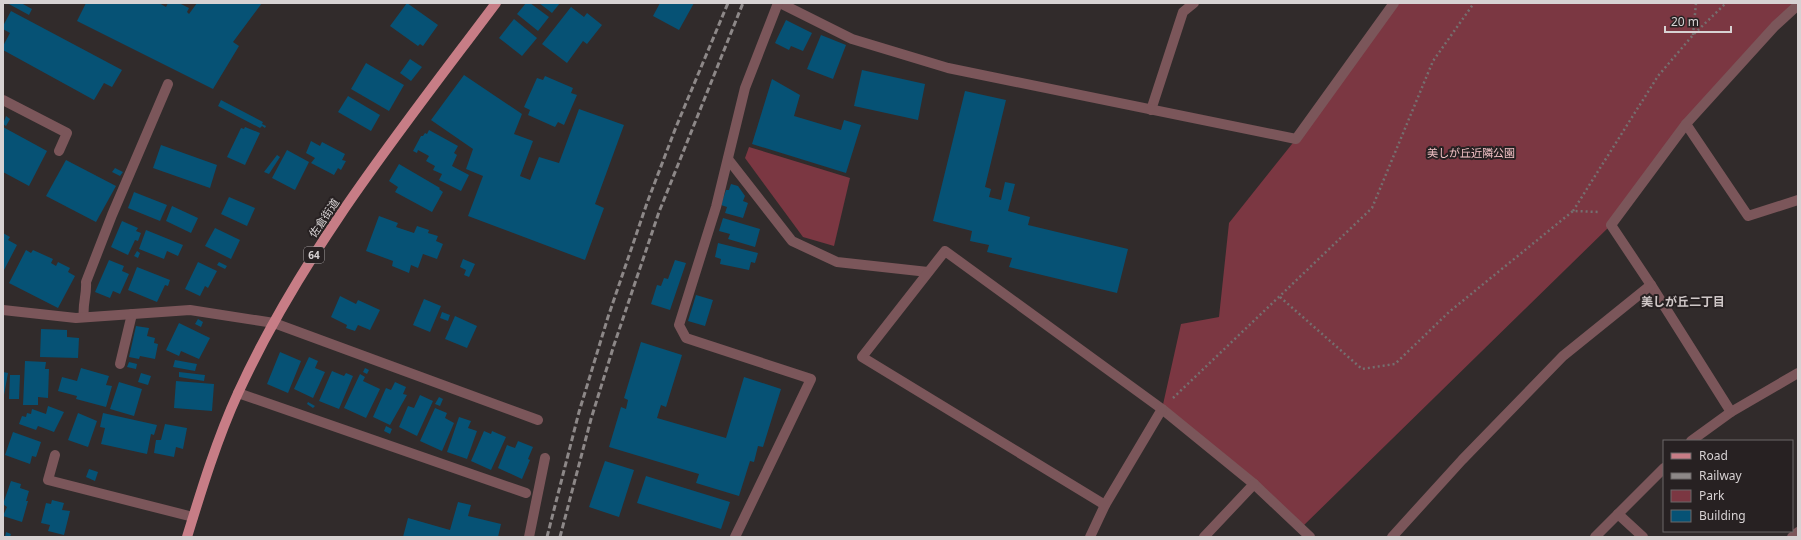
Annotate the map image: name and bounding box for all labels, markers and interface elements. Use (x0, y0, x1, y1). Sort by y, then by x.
scale bar (1665, 8, 1731, 34)
text: 20 m (1671, 13, 1699, 30)
park label: 美しが丘近隣公園 (1427, 145, 1515, 160)
street label: 佐倉街道 (305, 195, 342, 240)
road number: 64 (304, 247, 324, 263)
district label: 美しが丘二丁目 (1641, 293, 1725, 310)
legend (1663, 440, 1793, 532)
text: Road (1699, 447, 1728, 464)
text: Railway (1699, 467, 1743, 484)
text: Park (1699, 487, 1725, 504)
text: Building (1699, 507, 1746, 524)

